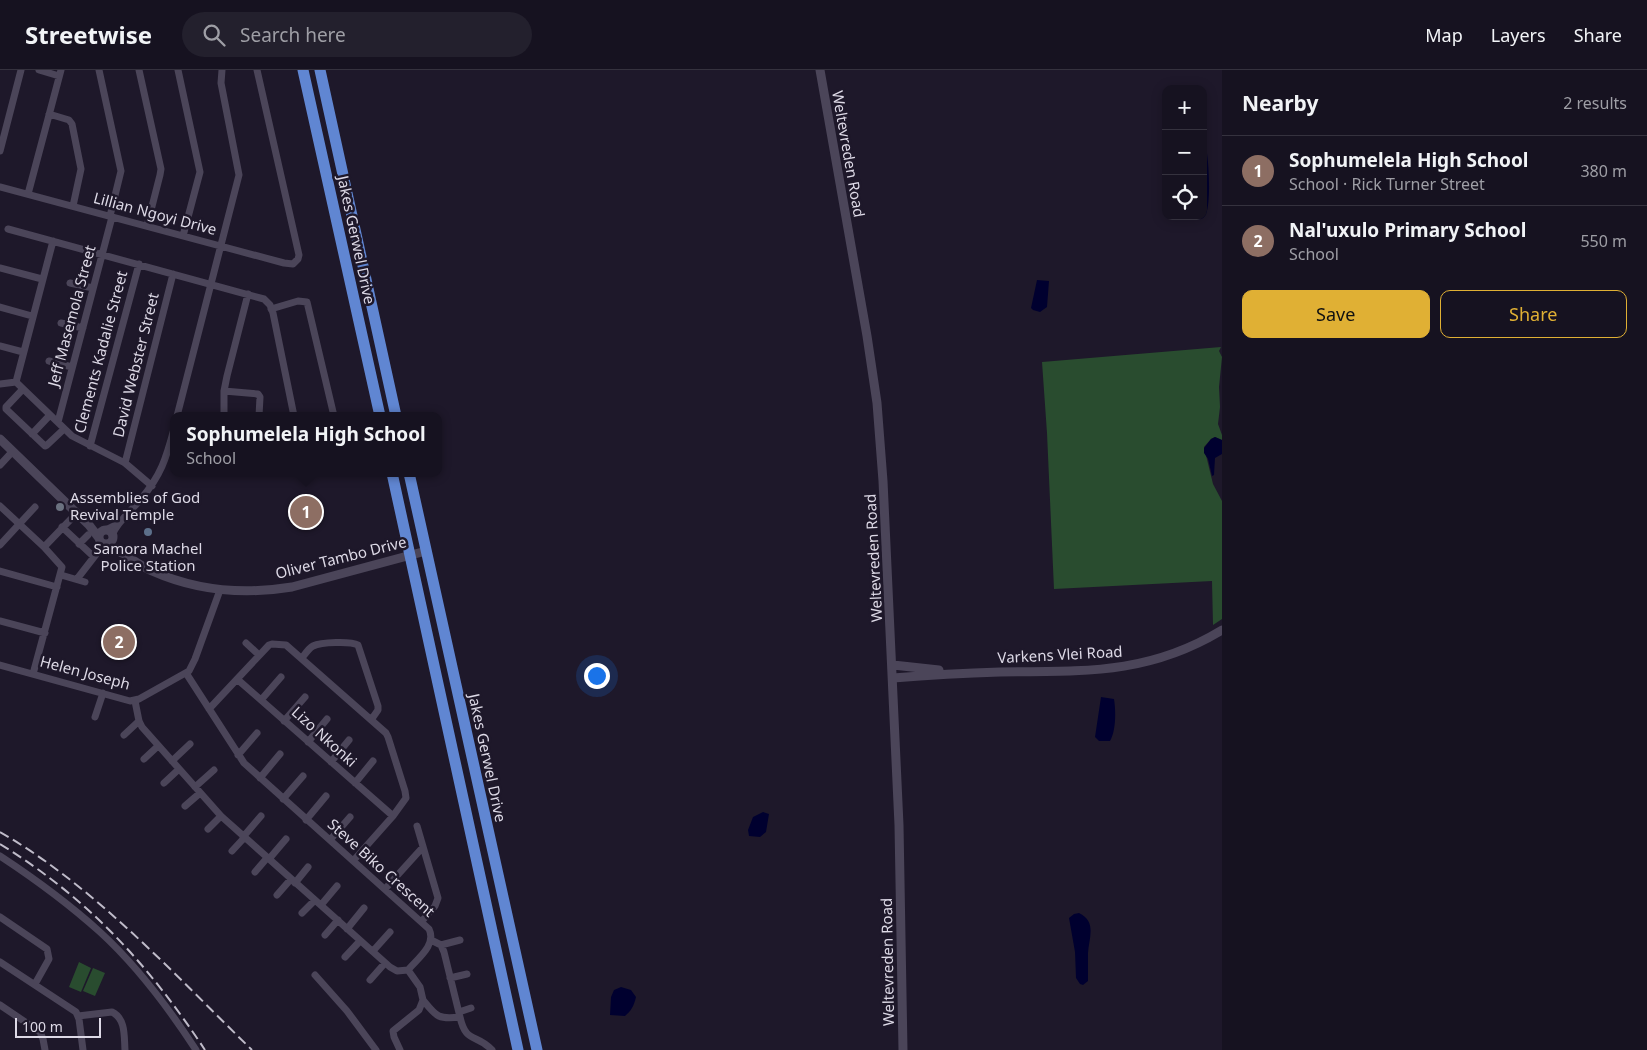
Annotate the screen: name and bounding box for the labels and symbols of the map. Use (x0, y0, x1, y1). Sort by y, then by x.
street label: Weltevreden Road (828, 89, 870, 219)
street label: Jakes Gerwel Drive (333, 172, 380, 306)
street label: Lillian Ngoyi Drive (91, 187, 219, 239)
street label: Jeff Masemola Street (42, 242, 100, 391)
street label: Clements Kadalie Street (69, 268, 132, 435)
street label: David Webster Street (107, 290, 163, 439)
place label: Assemblies of God Revival Temple (70, 487, 200, 524)
pin: 1 (290, 493, 322, 531)
street label: Weltevreden Road (860, 493, 886, 623)
marker: Assemblies of God Revival Temple (54, 501, 66, 513)
marker: Samora Machel Police Station (142, 526, 154, 538)
street label: Oliver Tambo Drive (273, 531, 408, 583)
place label: Samora Machel Police Station (94, 538, 202, 575)
pin: 2 (103, 623, 135, 661)
street label: Varkens Vlei Road (997, 641, 1123, 667)
street label: Helen Joseph (38, 650, 132, 694)
your location (584, 663, 610, 689)
street label: Jakes Gerwel Drive (464, 690, 511, 824)
street label: Lizo Nkonki (288, 702, 362, 771)
street label: Steve Biko Crescent (324, 814, 440, 921)
street label: Weltevreden Road (876, 898, 898, 1026)
scale bar (15, 1015, 101, 1038)

